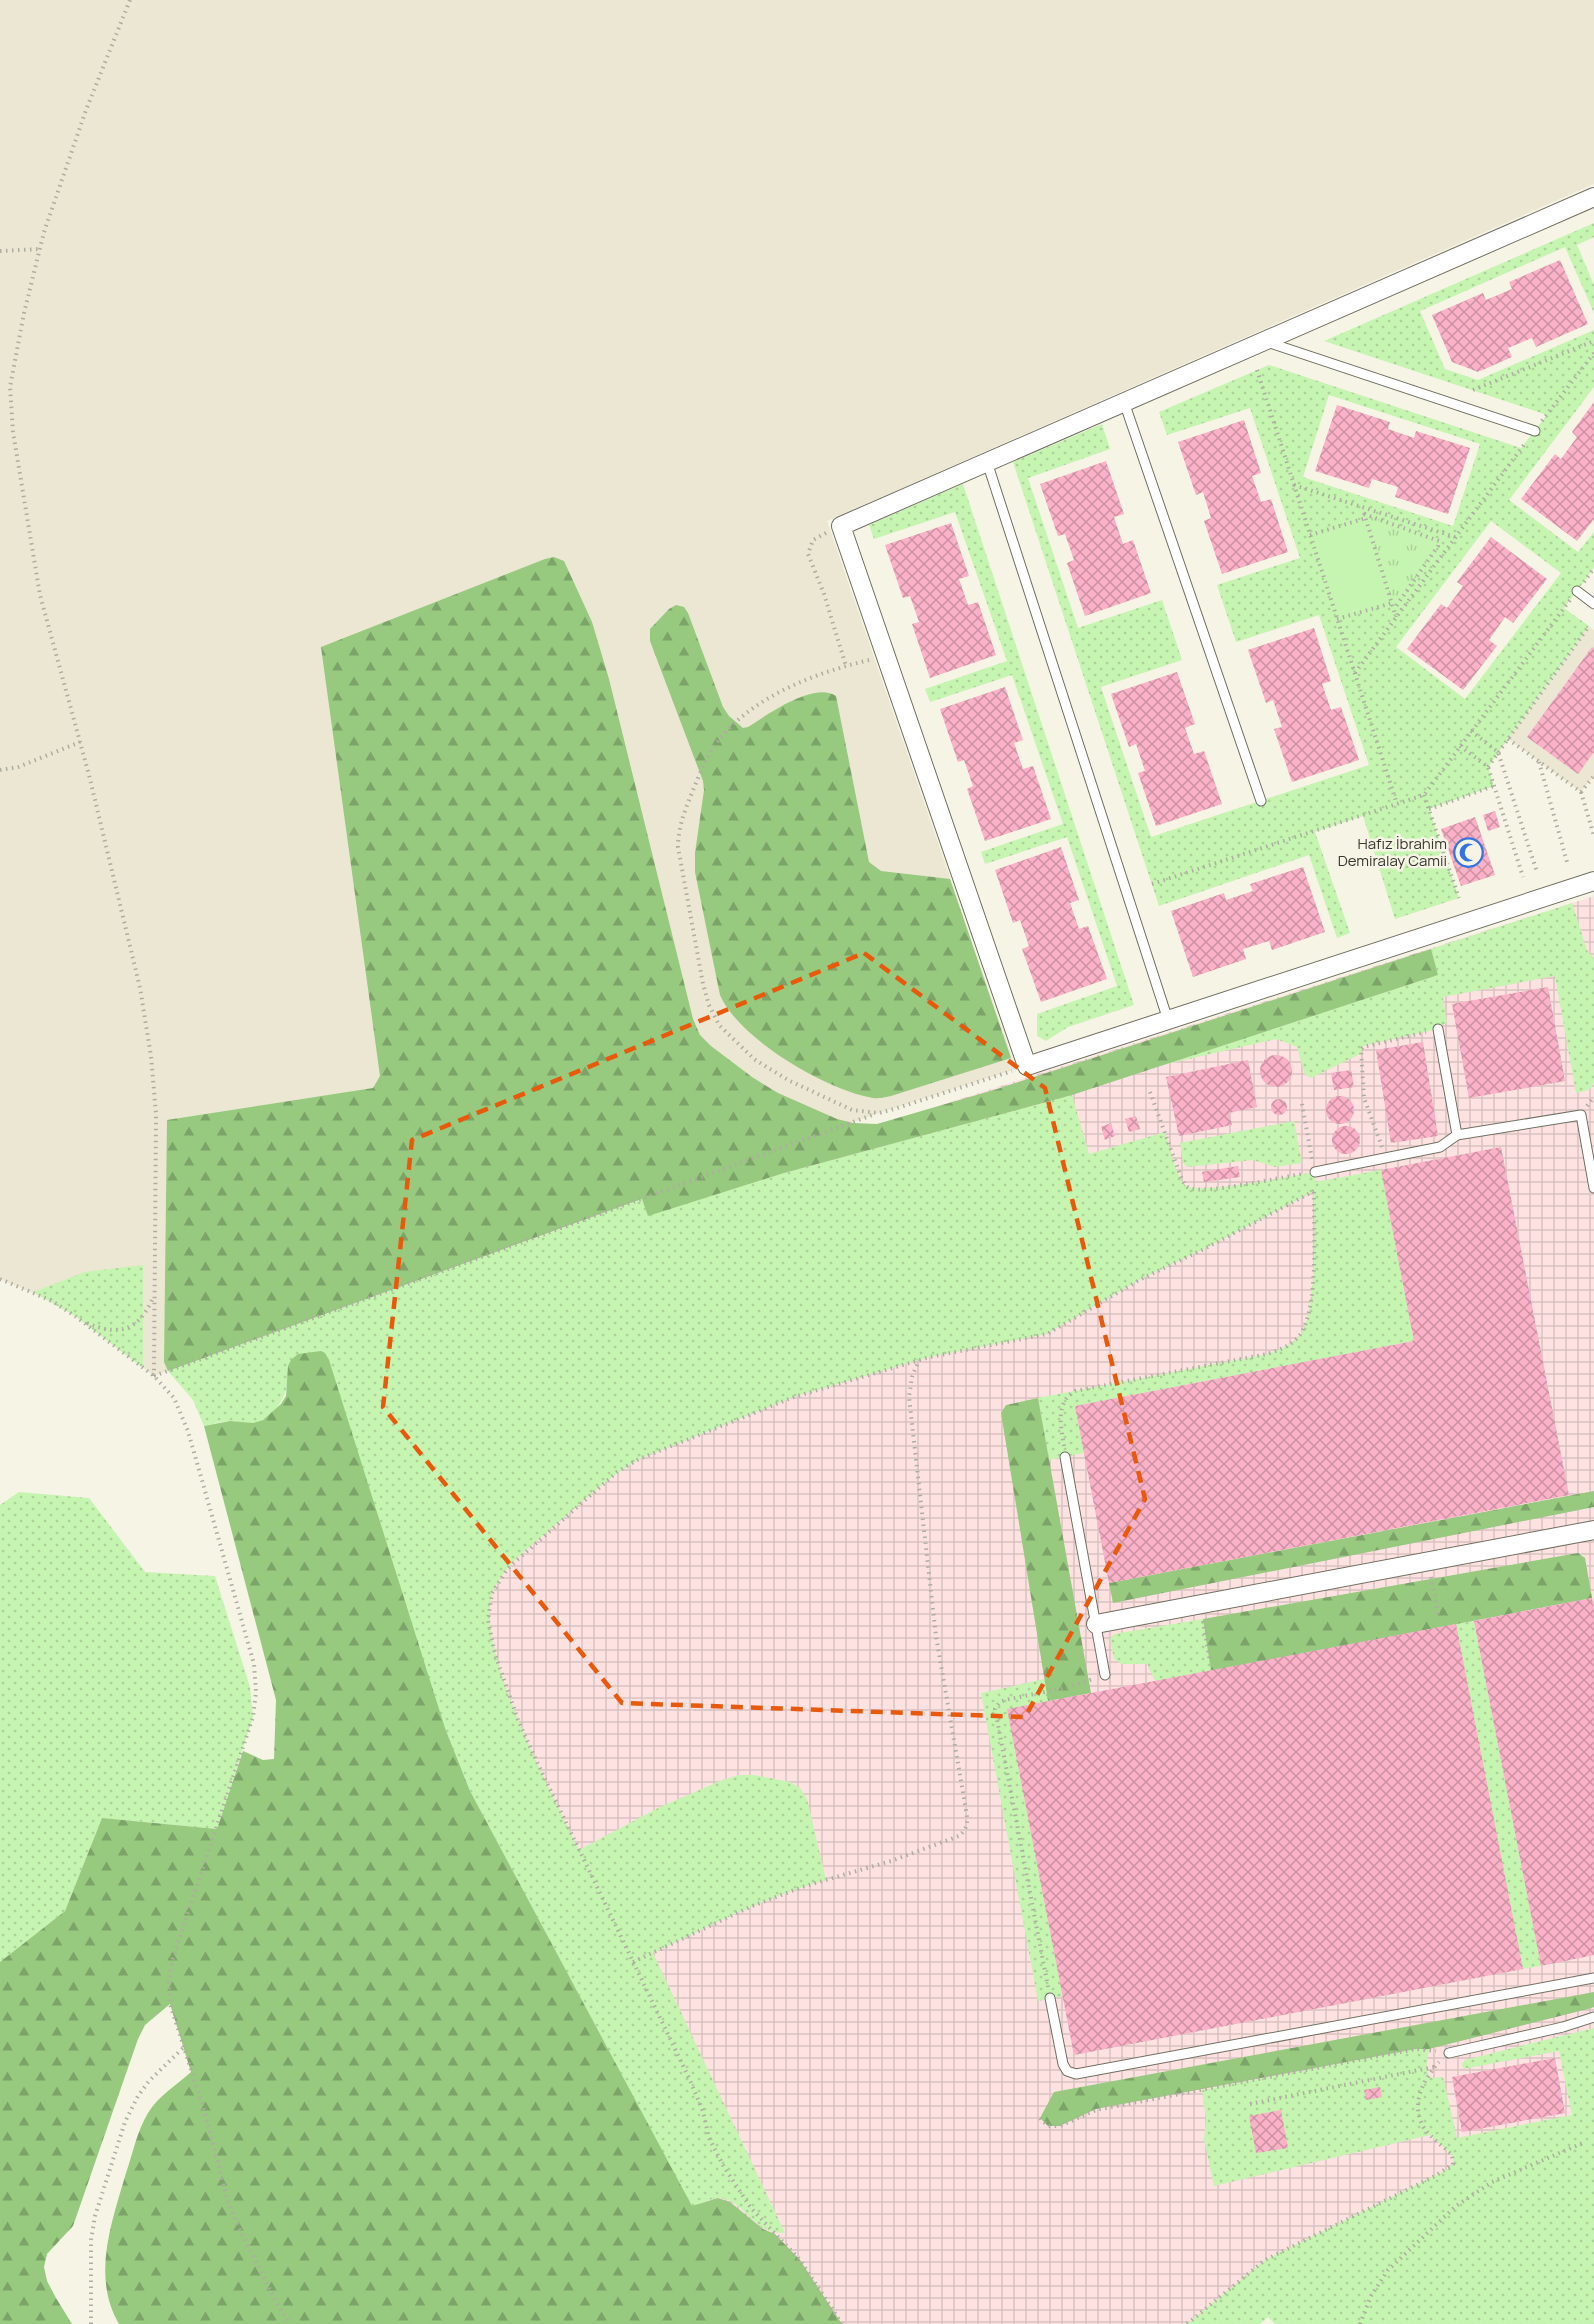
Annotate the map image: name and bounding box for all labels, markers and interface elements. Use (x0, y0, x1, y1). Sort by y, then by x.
place label: Hafız İbrahim Demiralay Camii (1338, 833, 1447, 871)
mosque icon: Hafız İbrahim Demiralay Camii (1452, 836, 1484, 868)

